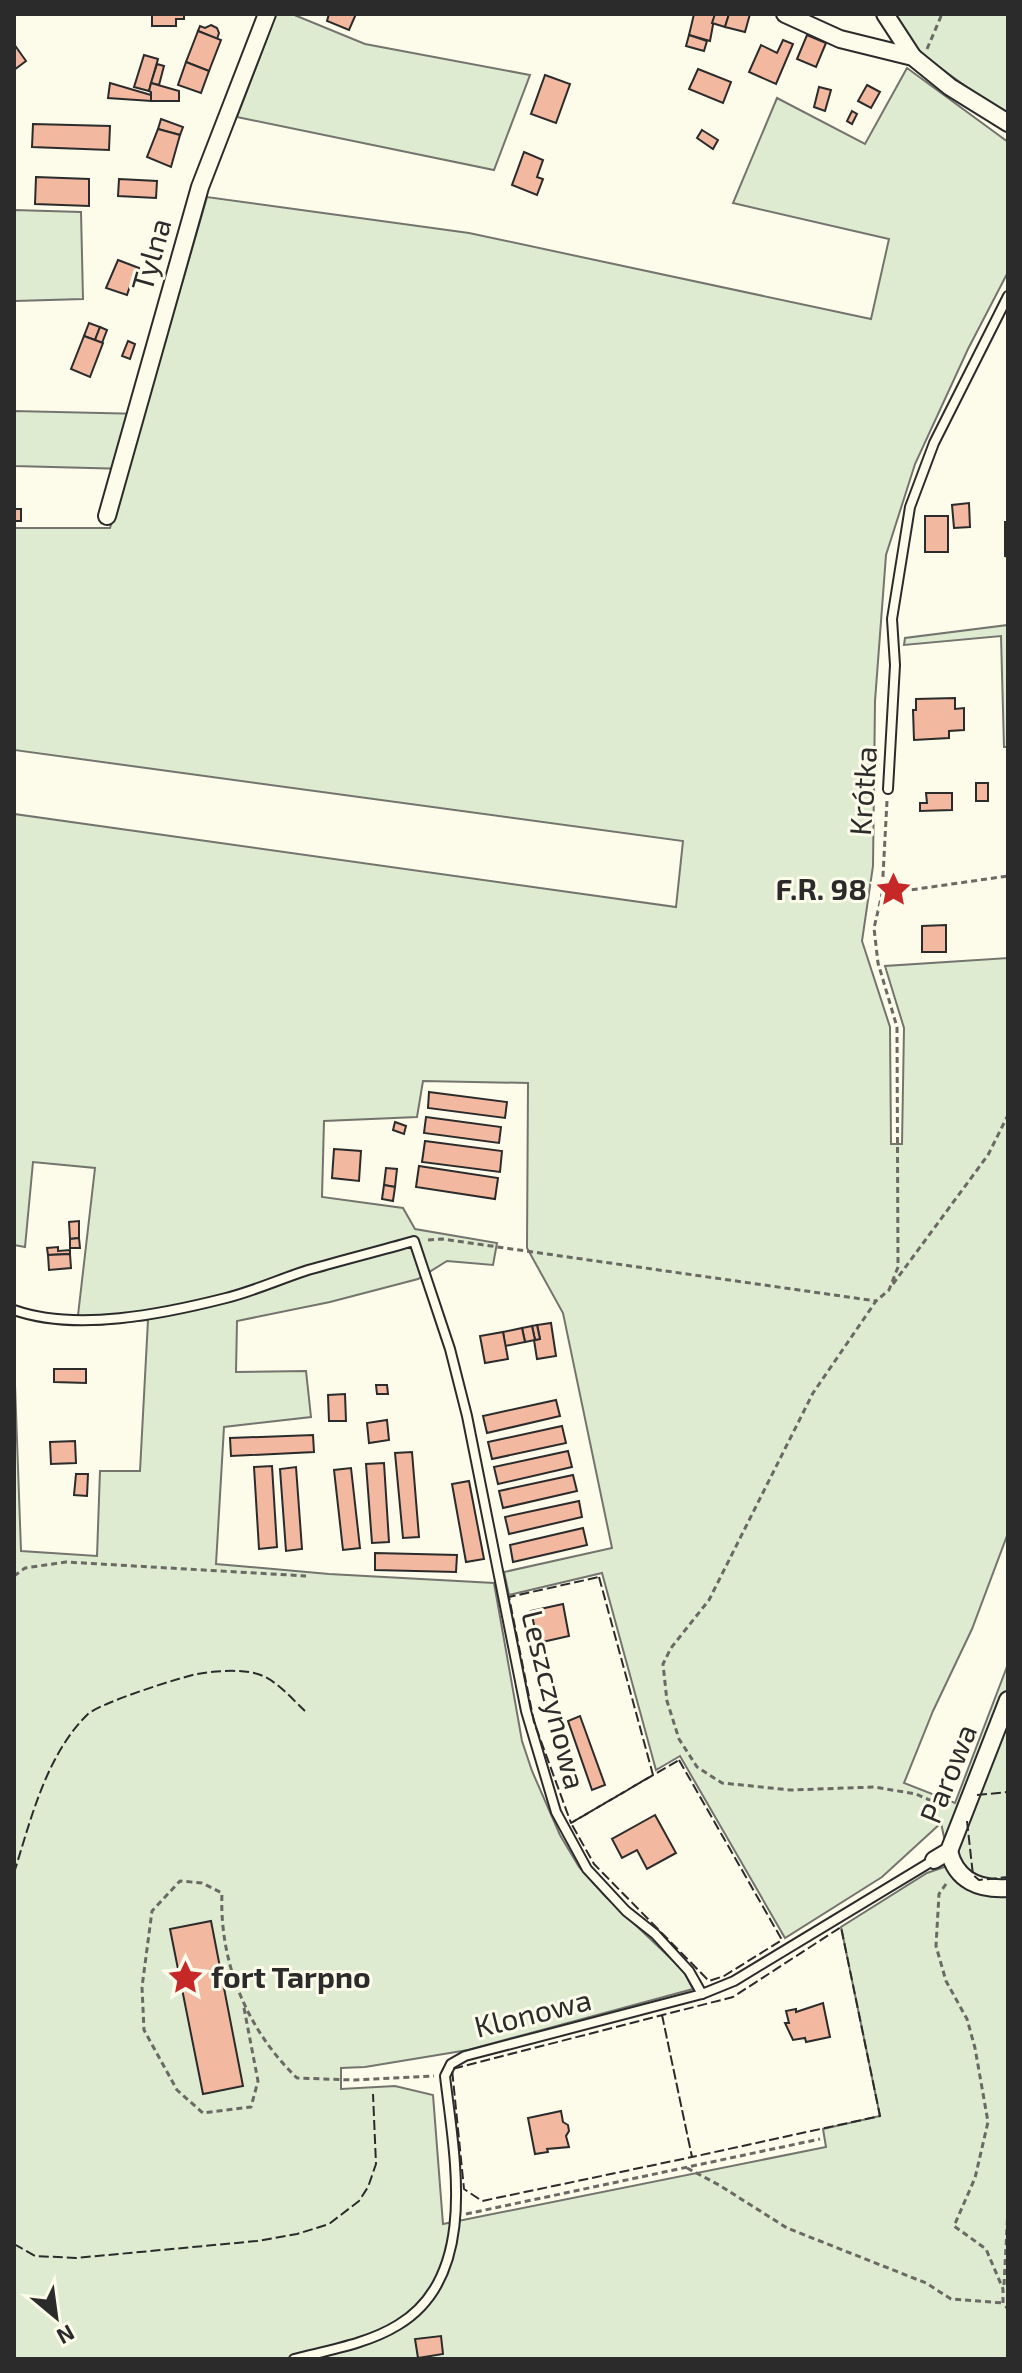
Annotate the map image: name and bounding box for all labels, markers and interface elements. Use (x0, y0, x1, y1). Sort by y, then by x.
street label: Tylna (123, 214, 178, 295)
street label: Krótka (841, 745, 883, 837)
place label: F.R. 98 (775, 870, 867, 906)
place icon: F.R. 98 (874, 871, 912, 909)
street label: Leszczynowa (515, 1606, 595, 1793)
street label: Parowa (911, 1718, 983, 1828)
place label: fort Tarpno (211, 1958, 371, 1994)
place icon: fort Tarpno (166, 1959, 204, 1997)
street label: Klonowa (470, 1980, 595, 2044)
north arrow (16, 2277, 96, 2357)
text: N (53, 2320, 79, 2351)

